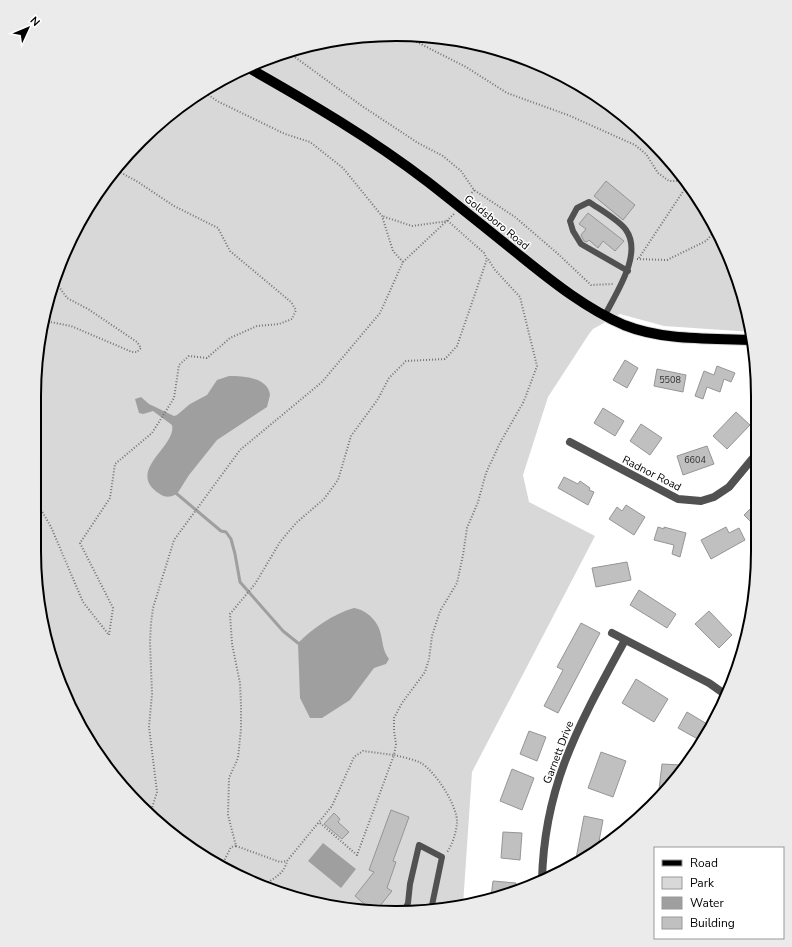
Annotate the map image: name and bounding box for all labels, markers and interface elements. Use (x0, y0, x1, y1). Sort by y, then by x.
north arrow (8, 8, 48, 48)
text: N (27, 13, 43, 30)
street label: Goldsboro Road (461, 191, 532, 253)
house number: 5508 (659, 374, 681, 386)
street label: Radnor Road (620, 452, 684, 495)
house number: 6604 (684, 454, 706, 466)
street label: Garnett Drive (540, 718, 577, 786)
legend (654, 847, 784, 939)
text: Road (690, 855, 718, 871)
text: Park (690, 875, 715, 891)
text: Water (690, 895, 724, 911)
text: Building (690, 915, 735, 931)

